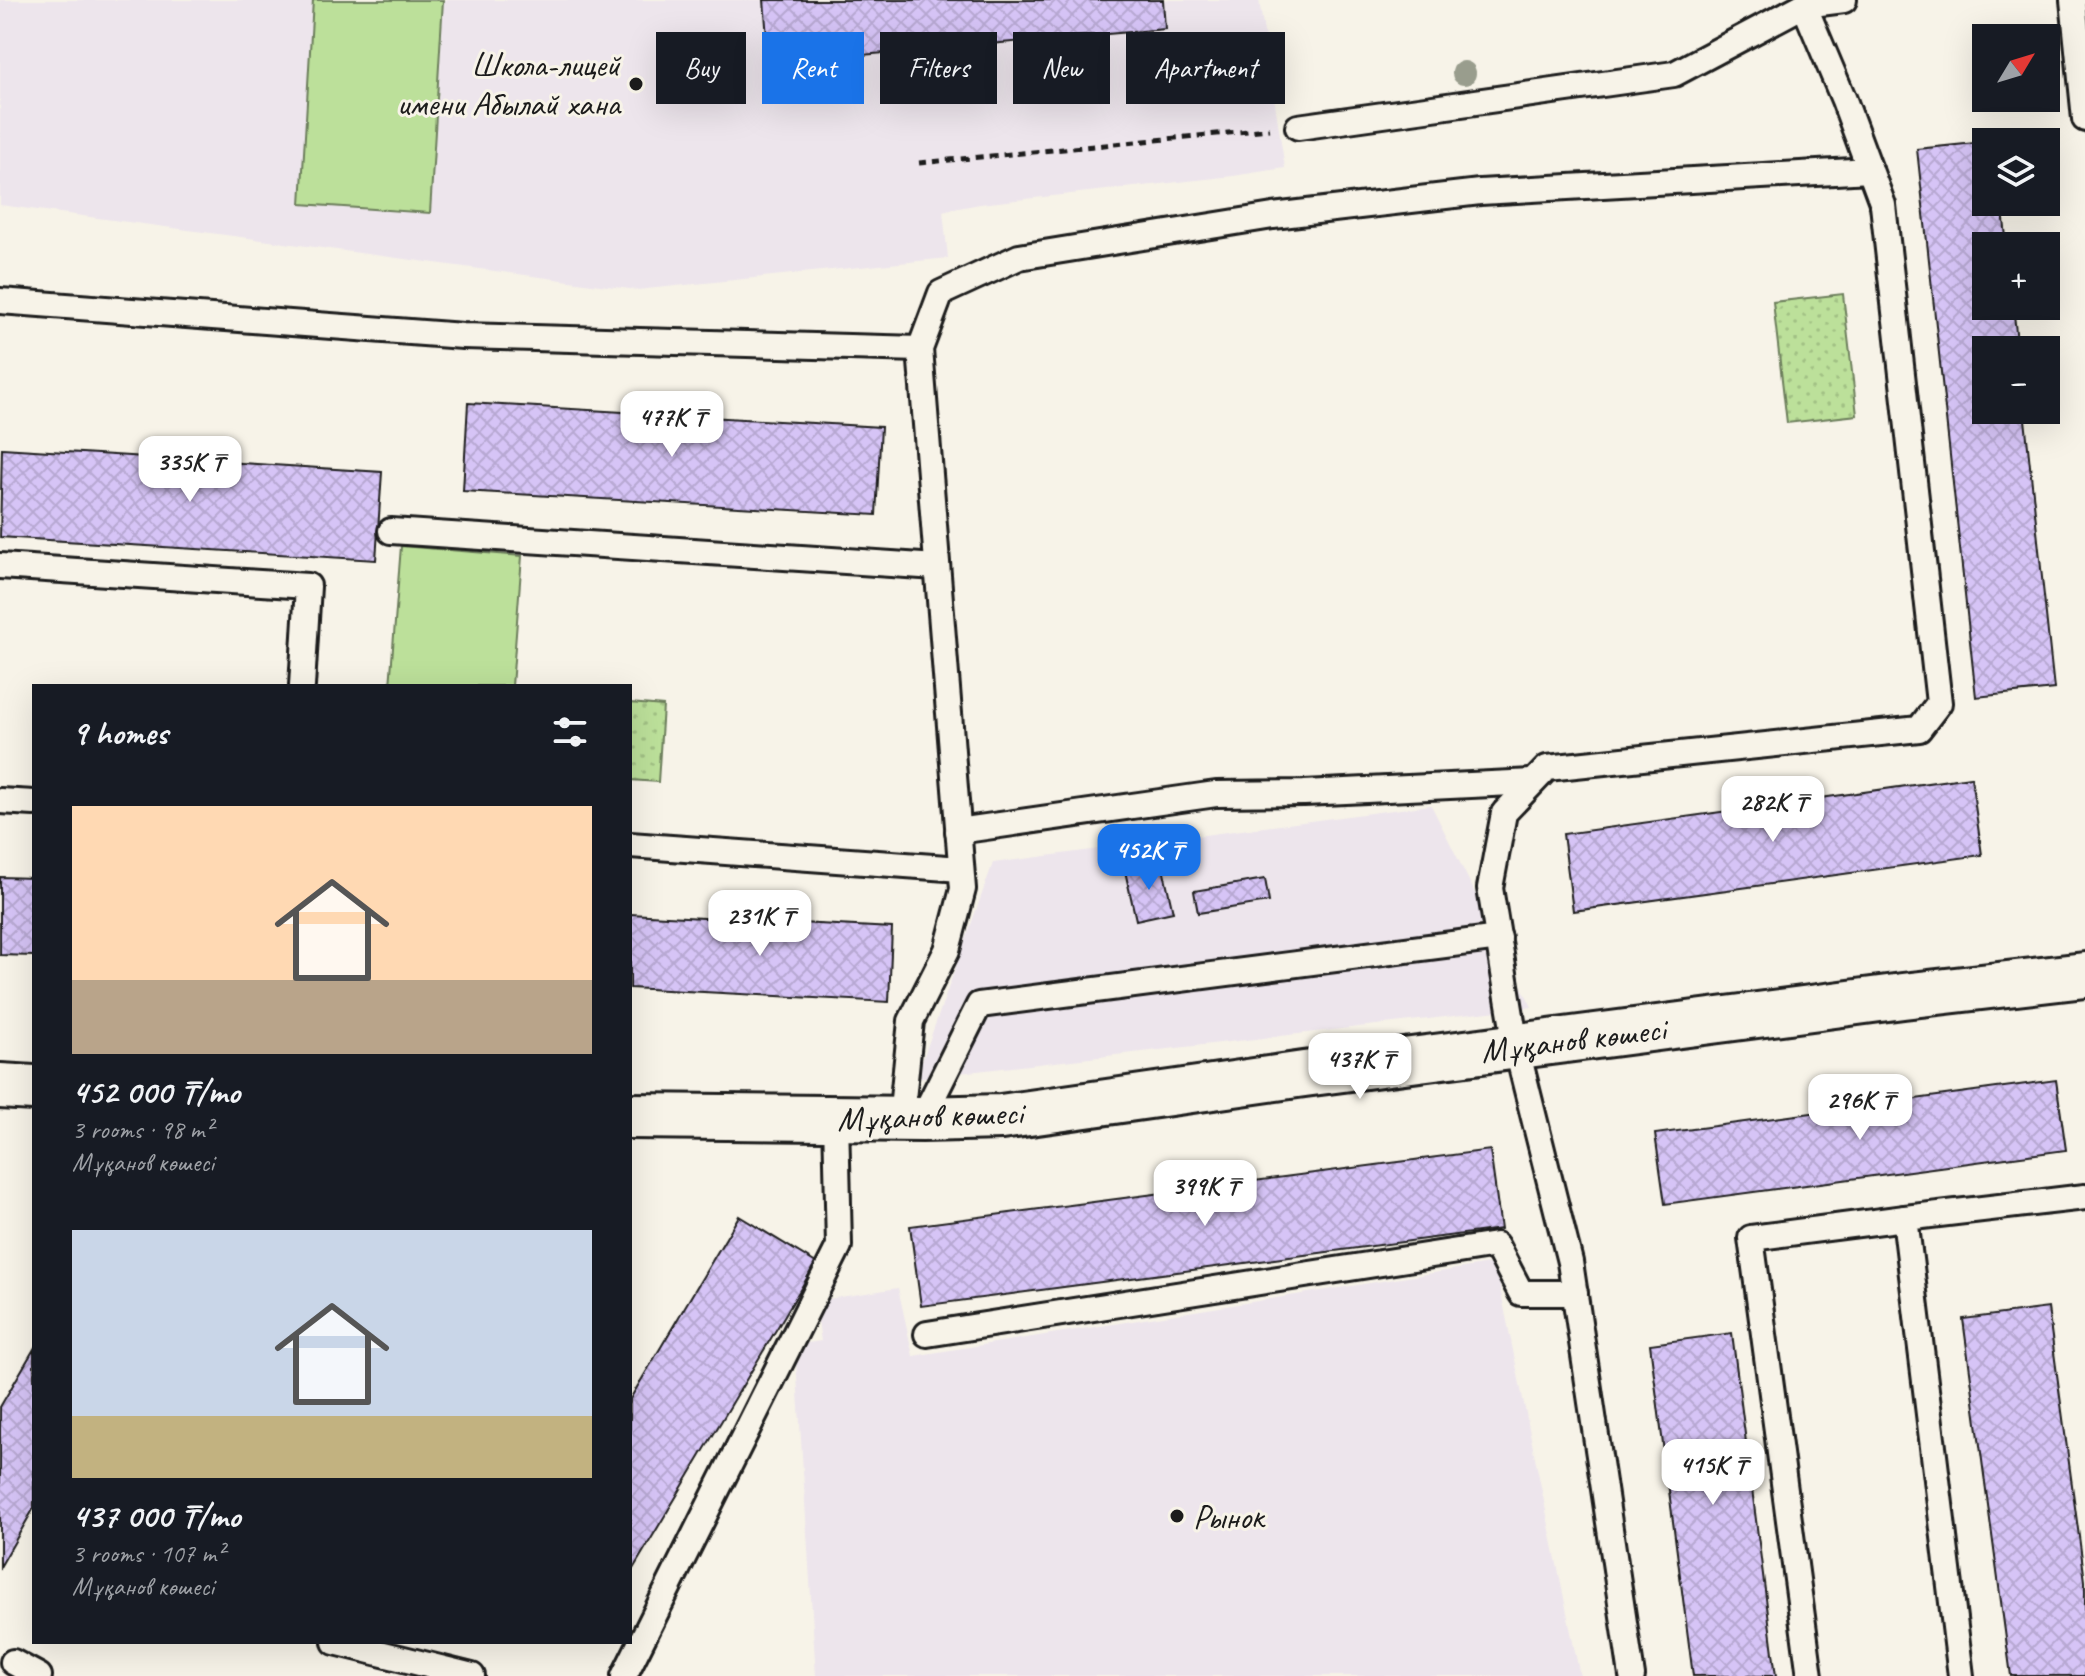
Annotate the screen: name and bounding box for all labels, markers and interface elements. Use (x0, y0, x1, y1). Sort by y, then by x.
north arrow (1972, 24, 2060, 112)
map controls (1972, 24, 2060, 424)
chip: Buy (656, 32, 746, 104)
chip: Rent (762, 32, 864, 104)
chip: Filters (880, 32, 997, 104)
chip: New (1013, 32, 1110, 104)
chip: Apartment (1126, 32, 1285, 104)
place label: Школа-лицей имени Абылай хана (397, 43, 622, 125)
marker: Школа-лицей имени Абылай хана (627, 75, 645, 93)
button: layers (1972, 128, 2060, 216)
button: + (1972, 232, 2060, 320)
button: − (1972, 336, 2060, 424)
pin: 477K ₸ (607, 391, 737, 459)
text: 477K ₸ (638, 400, 706, 433)
pin: 335K ₸ (125, 436, 255, 504)
text: 335K ₸ (157, 445, 223, 478)
icon: filters (548, 710, 592, 754)
text: 9 homes (72, 711, 168, 754)
pin: 282K ₸ (1708, 776, 1838, 844)
text: 282K ₸ (1739, 785, 1807, 818)
pin: 452K ₸ (1084, 824, 1214, 892)
text: 452K ₸ (1116, 833, 1182, 866)
icon: home (260, 858, 404, 1002)
pin: 231K ₸ (695, 890, 825, 958)
text: 231K ₸ (726, 899, 794, 932)
street label: Мұқанов көшесі (1478, 1006, 1672, 1072)
pin: 437K ₸ (1295, 1033, 1425, 1101)
text: 437K ₸ (1326, 1042, 1394, 1075)
text: 452 000 ₸/mo (72, 1070, 240, 1113)
pin: 296K ₸ (1795, 1074, 1925, 1142)
text: 296K ₸ (1826, 1083, 1894, 1116)
street label: Мұқанов көшесі (836, 1091, 1027, 1140)
text: 3 rooms · 98 m² (72, 1113, 213, 1146)
text: Мұқанов көшесі (72, 1146, 214, 1179)
pin: 399K ₸ (1140, 1160, 1270, 1228)
text: 399K ₸ (1172, 1169, 1238, 1202)
icon: home (260, 1282, 404, 1426)
pin: 415K ₸ (1648, 1439, 1778, 1507)
text: 415K ₸ (1680, 1448, 1746, 1481)
text: 437 000 ₸/mo (72, 1494, 240, 1537)
place label: Рынок (1193, 1495, 1266, 1538)
marker: Рынок (1168, 1507, 1186, 1525)
text: 3 rooms · 107 m² (72, 1537, 224, 1570)
text: Мұқанов көшесі (72, 1570, 214, 1603)

